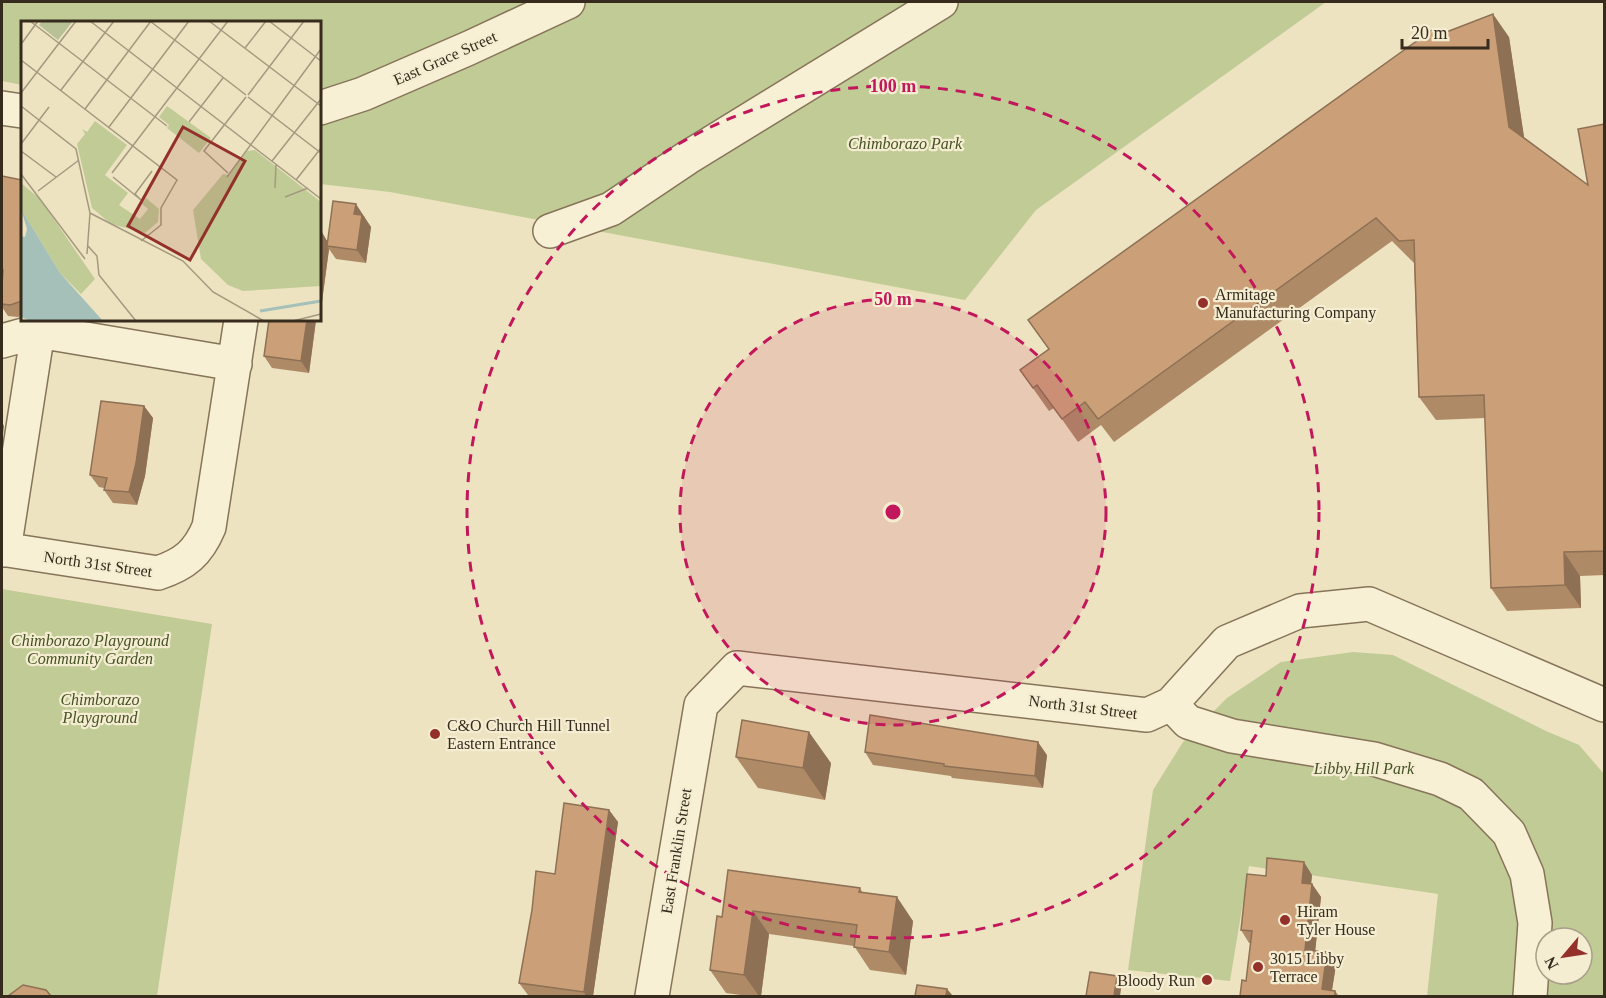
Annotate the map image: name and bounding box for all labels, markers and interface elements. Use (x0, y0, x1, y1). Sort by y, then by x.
scale bar (1402, 12, 1488, 50)
inset map (21, 21, 321, 321)
text: 20 m (1411, 23, 1448, 43)
street label: East Grace Street (391, 27, 500, 88)
text: 100 m (870, 76, 916, 96)
park label: Chimborazo Park (848, 135, 963, 152)
place label: Armitage Manufacturing Company (1215, 286, 1376, 322)
text: 50 m (874, 289, 912, 309)
marker: Armitage Manufacturing Company (1196, 296, 1210, 310)
centre of rings (883, 502, 903, 522)
street label: North 31st Street (43, 548, 154, 580)
park label: Chimborazo Playground Community Garden (11, 632, 170, 668)
park label: Chimborazo Playground (60, 691, 140, 727)
street label: North 31st Street (1028, 692, 1139, 722)
place label: C&O Church Hill Tunnel Eastern Entrance (447, 717, 611, 752)
marker: C&O Church Hill Tunnel Eastern Entrance (428, 727, 442, 741)
park label: Libby Hill Park (1313, 760, 1415, 778)
street label: East Franklin Street (658, 786, 694, 915)
place label: Hiram Tyler House (1297, 903, 1375, 939)
marker: Hiram Tyler House (1278, 913, 1292, 927)
north arrow (1534, 926, 1594, 986)
place label: 3015 Libby Terrace (1270, 950, 1344, 985)
text: N (1541, 953, 1562, 972)
marker: 3015 Libby Terrace (1251, 960, 1265, 974)
place label: Bloody Run (1117, 972, 1195, 990)
marker: Bloody Run (1200, 973, 1214, 987)

